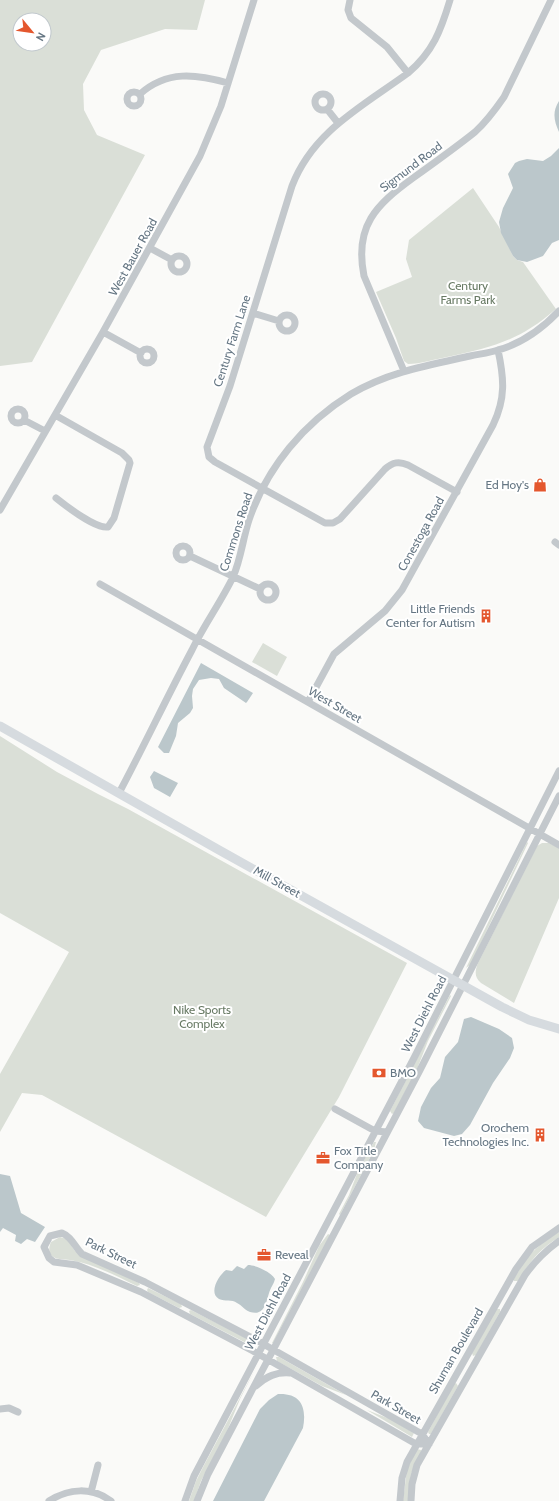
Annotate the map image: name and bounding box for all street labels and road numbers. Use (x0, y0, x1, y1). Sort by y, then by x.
street label: Sigmund Road (376, 138, 445, 195)
street label: West Bauer Road (105, 215, 160, 298)
street label: Century Farm Lane (210, 293, 253, 389)
street label: Commons Road (216, 491, 255, 573)
street label: Conestoga Road (394, 494, 447, 574)
street label: West Street (306, 683, 365, 726)
street label: Mill Street (251, 863, 303, 901)
street label: West Diehl Road (398, 973, 449, 1055)
street label: Park Street (83, 1234, 139, 1271)
street label: West Diehl Road (241, 1271, 294, 1352)
street label: Shuman Boulevard (425, 1305, 486, 1396)
street label: Park Street (369, 1386, 424, 1427)

